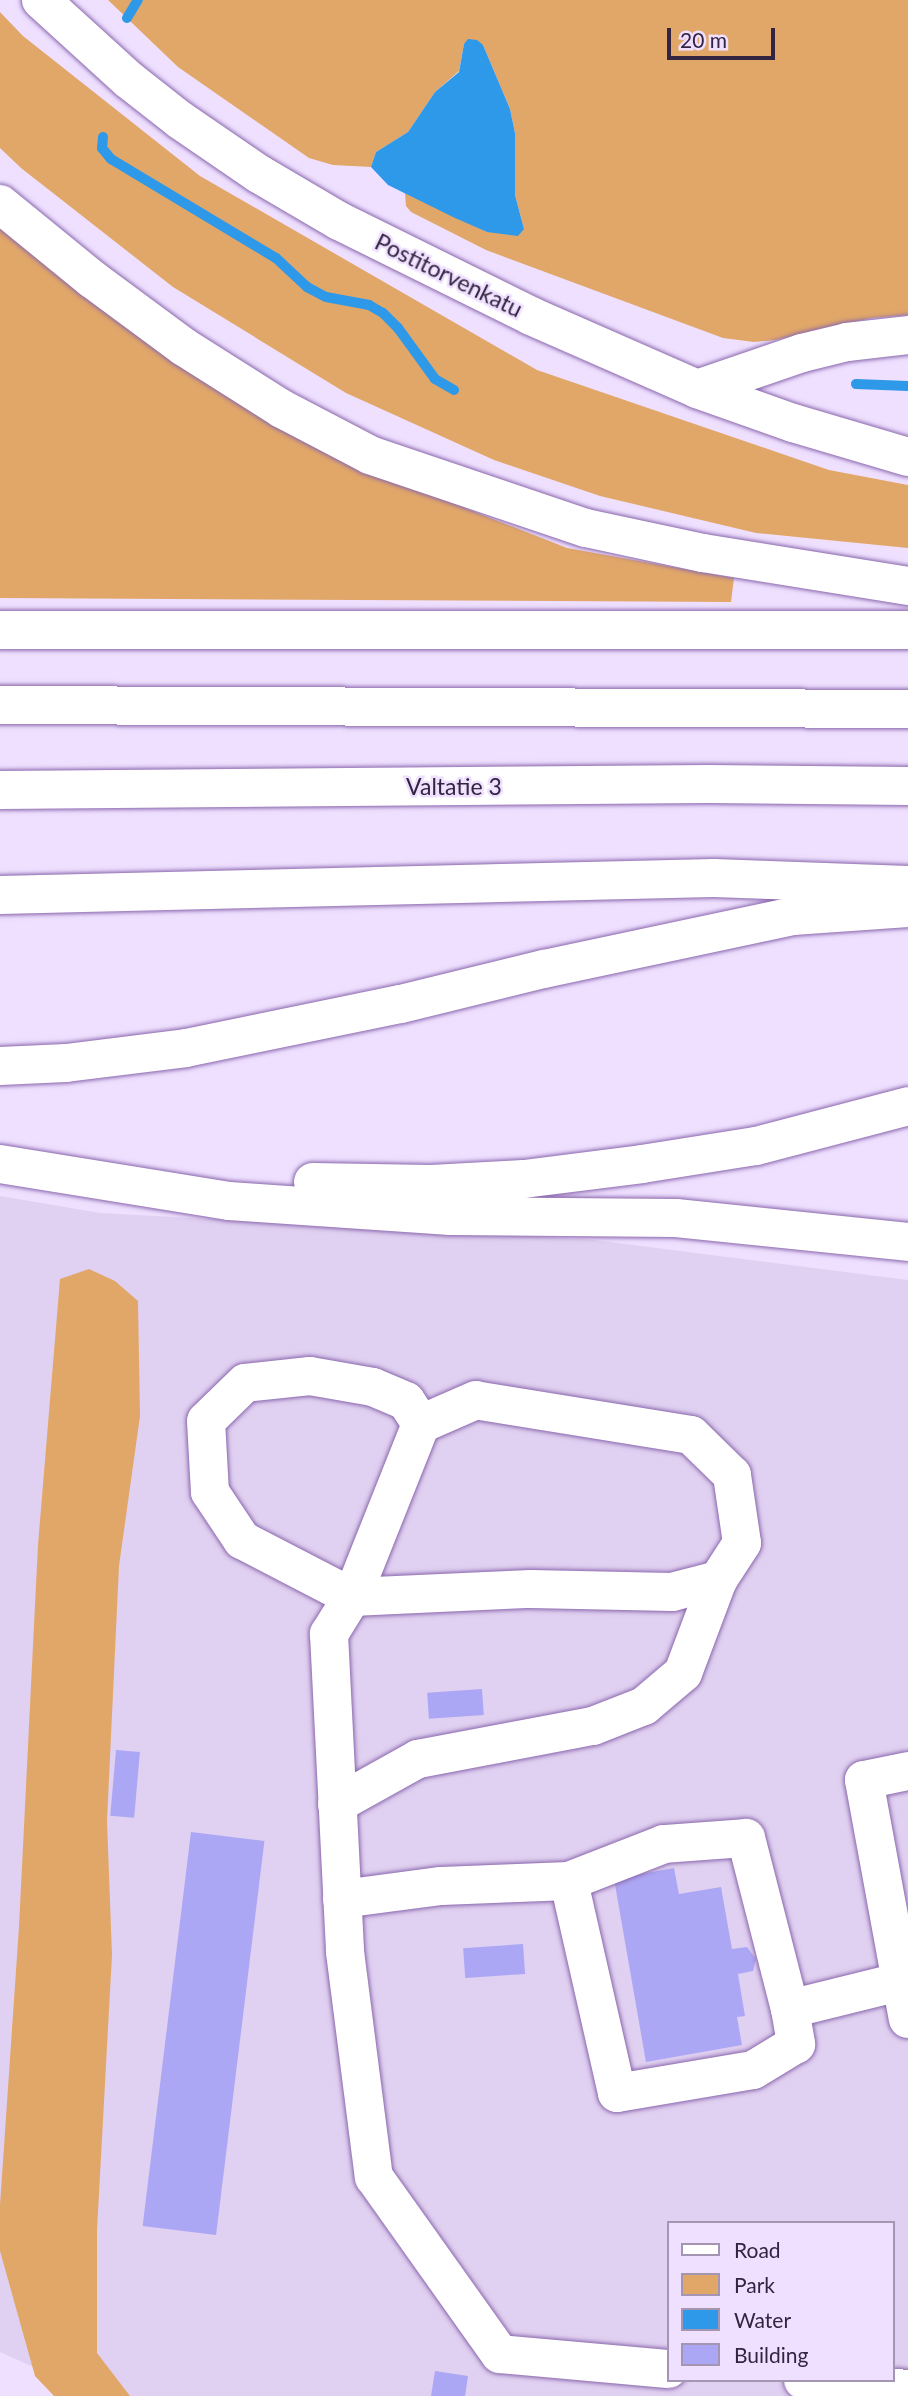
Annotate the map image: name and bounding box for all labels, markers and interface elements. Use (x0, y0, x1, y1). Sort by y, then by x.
scale bar (670, 14, 778, 58)
text: 20 m (680, 27, 727, 52)
street label: Postitorvenkatu (371, 227, 527, 323)
street label: Valtatie 3 (406, 772, 502, 800)
legend (666, 2221, 894, 2382)
text: Road (734, 2237, 781, 2262)
text: Park (734, 2272, 775, 2297)
text: Water (734, 2307, 791, 2332)
text: Building (734, 2342, 809, 2367)

